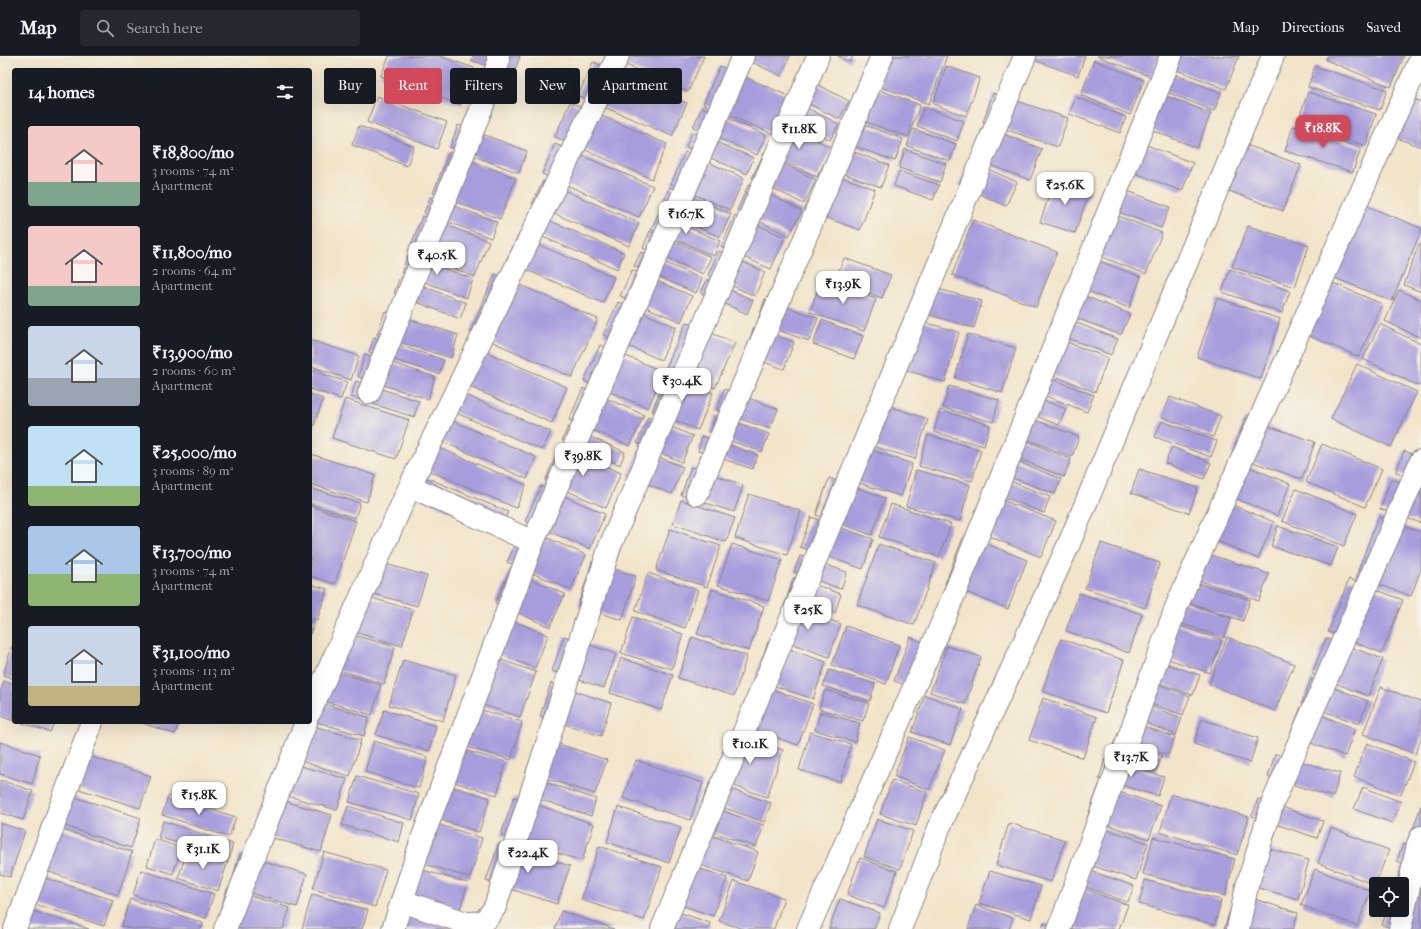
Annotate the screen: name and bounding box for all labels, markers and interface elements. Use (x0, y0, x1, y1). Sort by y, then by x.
search box (80, 10, 360, 46)
text: Map (20, 17, 56, 39)
icon: search (94, 17, 116, 39)
text: Search here (126, 19, 203, 37)
text: Map (1232, 19, 1259, 36)
text: Directions (1281, 19, 1344, 36)
text: Saved (1366, 19, 1401, 36)
chip: Buy (324, 68, 376, 104)
chip: Rent (384, 68, 442, 104)
chip: Filters (450, 68, 517, 104)
chip: New (525, 68, 580, 104)
chip: Apartment (588, 68, 682, 104)
icon: filters (274, 81, 296, 103)
text: 14 homes (28, 82, 95, 102)
pin: ₹18.8K (1290, 115, 1356, 149)
pin: ₹11.8K (766, 116, 832, 150)
text: ₹18.8K (1304, 120, 1342, 135)
text: ₹11.8K (781, 121, 817, 136)
icon: home (60, 142, 108, 190)
text: ₹18,800/mo (152, 142, 234, 162)
text: 3 rooms · 74 m² (152, 163, 233, 178)
pin: ₹25.6K (1032, 172, 1098, 206)
text: ₹25.6K (1046, 177, 1084, 192)
text: Apartment (152, 178, 213, 193)
pin: ₹16.7K (653, 201, 719, 235)
text: ₹16.7K (668, 206, 704, 221)
icon: home (60, 242, 108, 290)
text: ₹11,800/mo (152, 242, 232, 262)
pin: ₹40.5K (404, 242, 470, 276)
text: ₹40.5K (417, 247, 457, 262)
text: 2 rooms · 64 m² (152, 263, 236, 278)
pin: ₹13.9K (810, 271, 876, 305)
text: ₹13.9K (825, 276, 861, 291)
text: Apartment (152, 278, 213, 293)
icon: home (60, 342, 108, 390)
text: ₹13,900/mo (152, 342, 232, 362)
text: 2 rooms · 60 m² (152, 363, 235, 378)
pin: ₹30.4K (649, 368, 715, 402)
text: ₹30.4K (662, 373, 702, 388)
text: Apartment (152, 378, 213, 393)
icon: home (60, 442, 108, 490)
text: ₹25,000/mo (152, 442, 236, 462)
pin: ₹39.8K (550, 443, 616, 477)
text: ₹39.8K (564, 448, 602, 463)
text: 3 rooms · 89 m² (152, 463, 233, 478)
text: Apartment (152, 478, 213, 493)
icon: home (60, 542, 108, 590)
text: ₹13,700/mo (152, 542, 231, 562)
text: 3 rooms · 74 m² (152, 563, 233, 578)
text: Apartment (152, 578, 213, 593)
pin: ₹25K (784, 597, 832, 631)
text: ₹25K (793, 602, 823, 617)
icon: home (60, 642, 108, 690)
text: ₹31,100/mo (152, 642, 230, 662)
text: 3 rooms · 113 m² (152, 663, 234, 678)
text: Apartment (152, 678, 213, 693)
pin: ₹10.1K (717, 731, 783, 765)
text: ₹10.1K (732, 736, 768, 751)
pin: ₹13.7K (1098, 744, 1164, 778)
text: ₹13.7K (1114, 749, 1148, 764)
pin: ₹15.8K (166, 782, 232, 816)
text: ₹15.8K (181, 787, 217, 802)
pin: ₹31.1K (170, 836, 236, 870)
pin: ₹22.4K (495, 840, 561, 874)
text: ₹31.1K (186, 841, 220, 856)
text: ₹22.4K (508, 845, 548, 860)
map controls (1369, 877, 1409, 917)
button: locate (1369, 877, 1409, 917)

